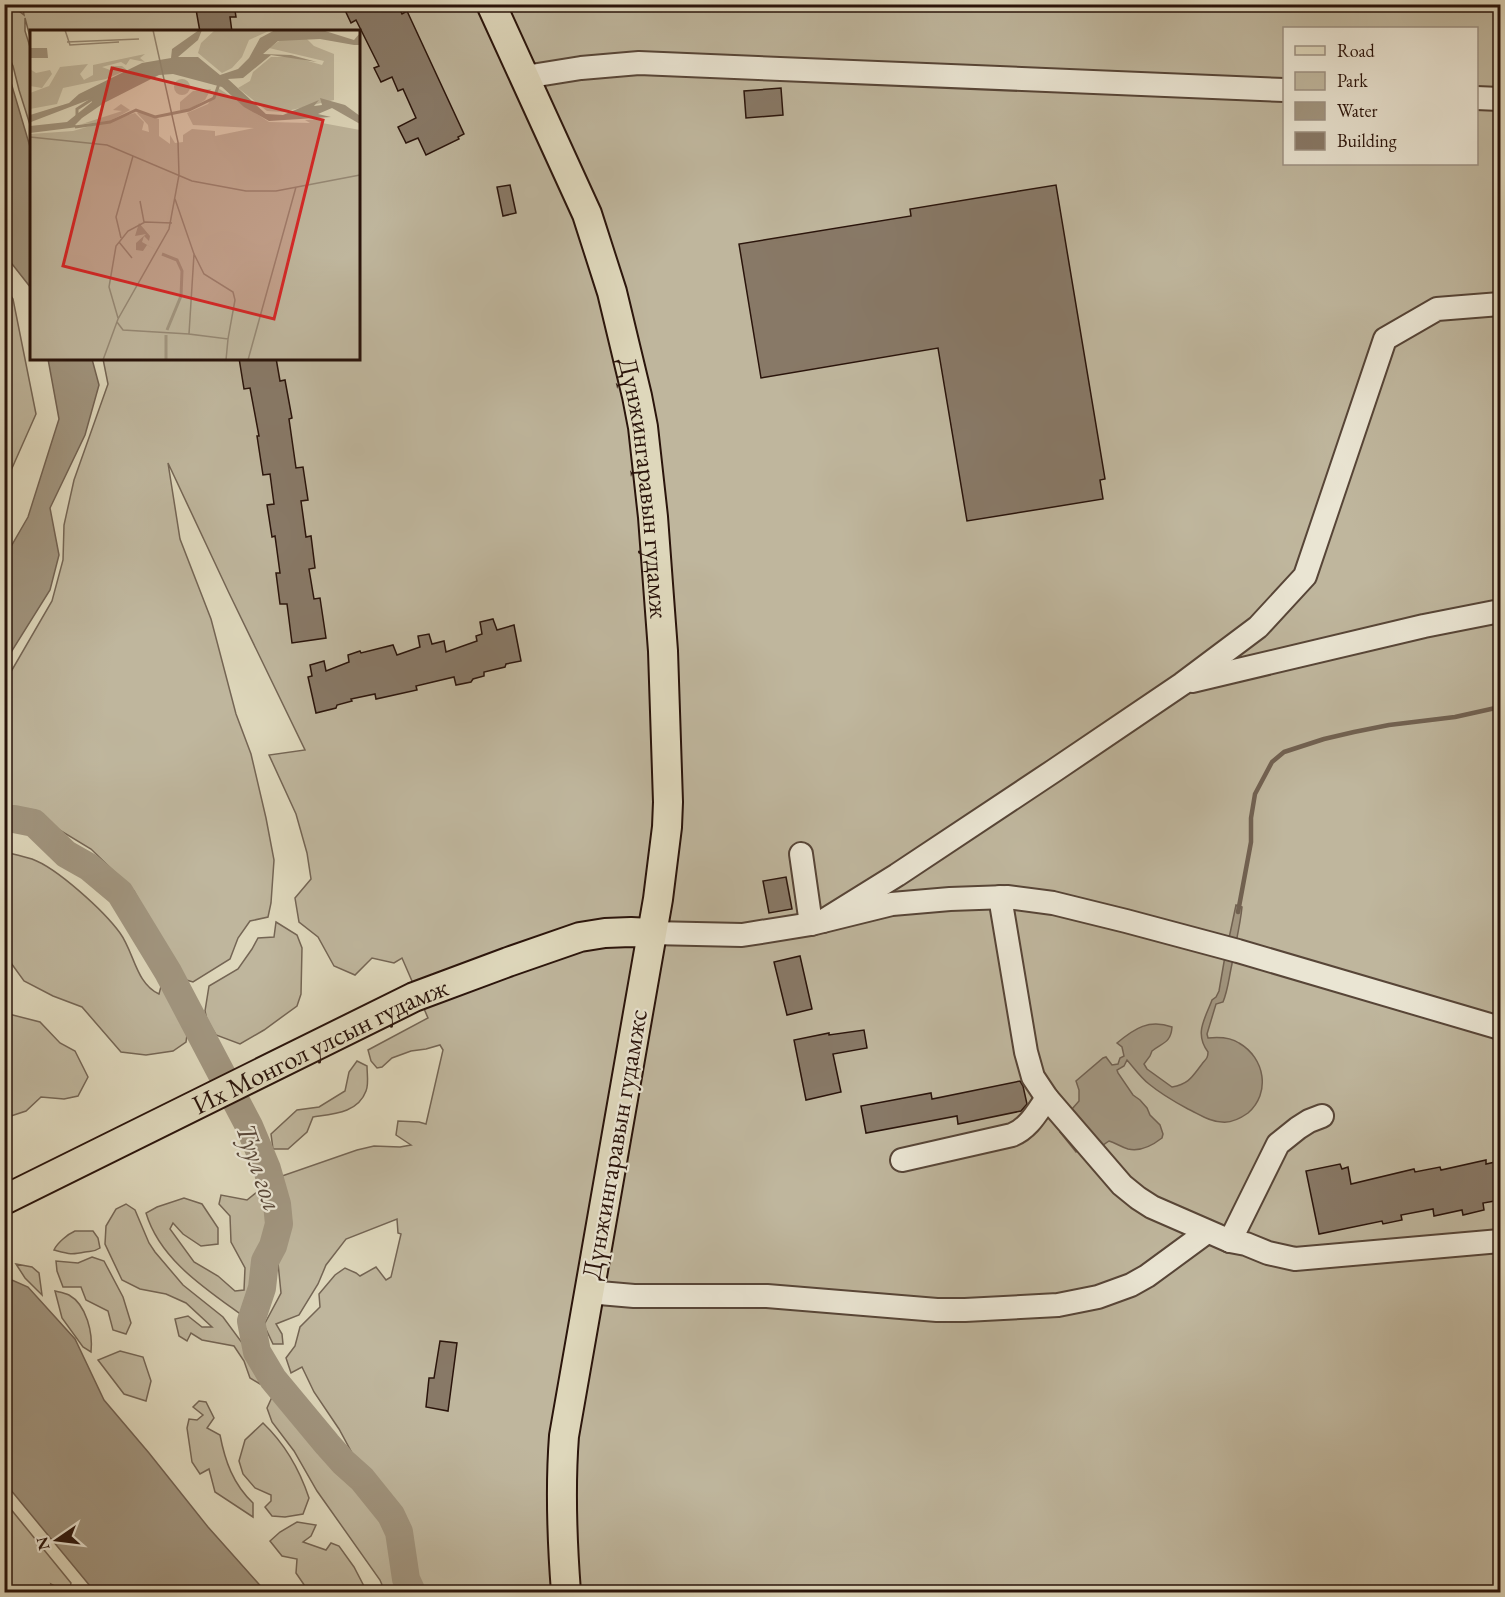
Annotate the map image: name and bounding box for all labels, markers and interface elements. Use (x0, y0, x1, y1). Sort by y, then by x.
legend (1283, 27, 1478, 165)
inset map (30, 30, 360, 360)
text: Road (1337, 39, 1376, 62)
text: Park (1337, 69, 1368, 92)
text: Water (1337, 99, 1378, 122)
text: Building (1337, 129, 1397, 152)
street label: Дүнжингаравын гудамж (611, 353, 678, 620)
street label: Их Монгол улсын гудамж (186, 968, 453, 1122)
street label: Дүнжингаравын гудамжс (573, 1006, 655, 1282)
water label: Туул гол (228, 1118, 292, 1216)
north arrow (27, 1510, 87, 1570)
text: N (31, 1535, 55, 1552)

